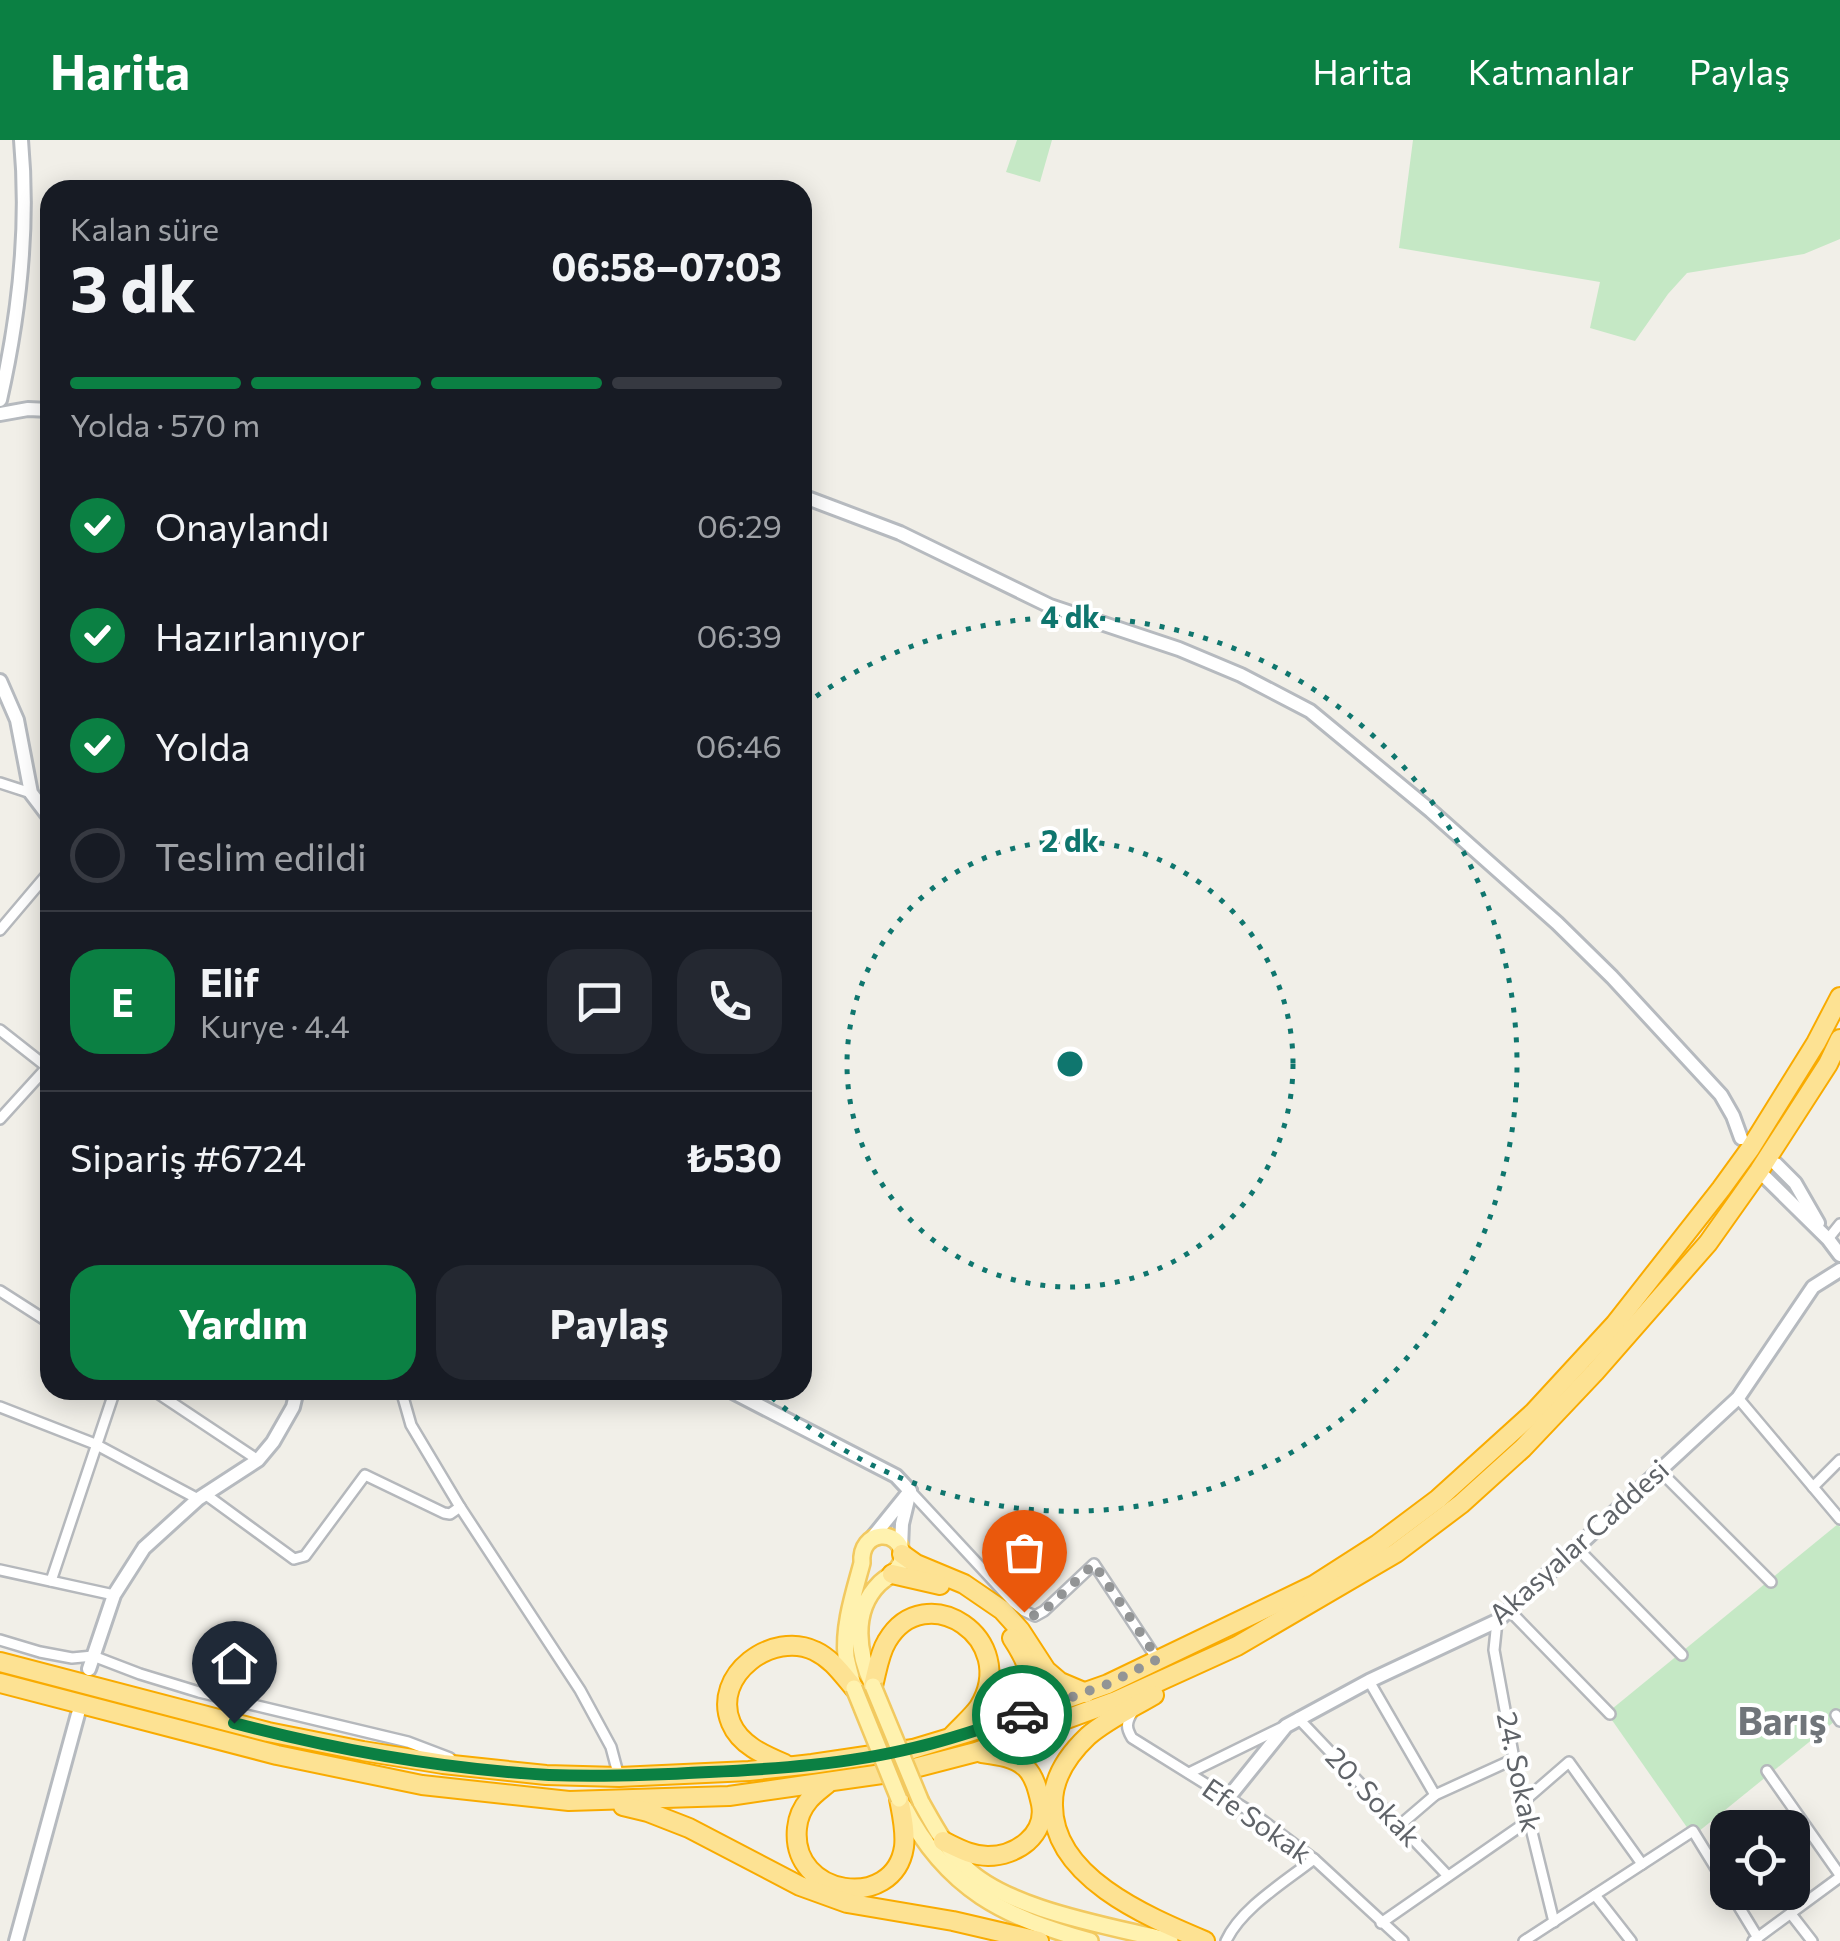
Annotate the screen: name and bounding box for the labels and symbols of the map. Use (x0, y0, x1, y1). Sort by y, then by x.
text: 4 dk (1041, 597, 1099, 634)
text: 2 dk (1041, 821, 1099, 858)
centre of rings (1052, 1046, 1088, 1082)
street label: Akasyalar Caddesi (1482, 1452, 1675, 1631)
pin (982, 1510, 1067, 1613)
pin (192, 1621, 277, 1724)
courier (972, 1665, 1072, 1765)
district label: Barış (1737, 1696, 1827, 1744)
street label: 24. Sokak (1491, 1709, 1549, 1835)
street label: 20. Sokak (1319, 1740, 1428, 1853)
street label: Efe Sokak (1197, 1770, 1318, 1870)

